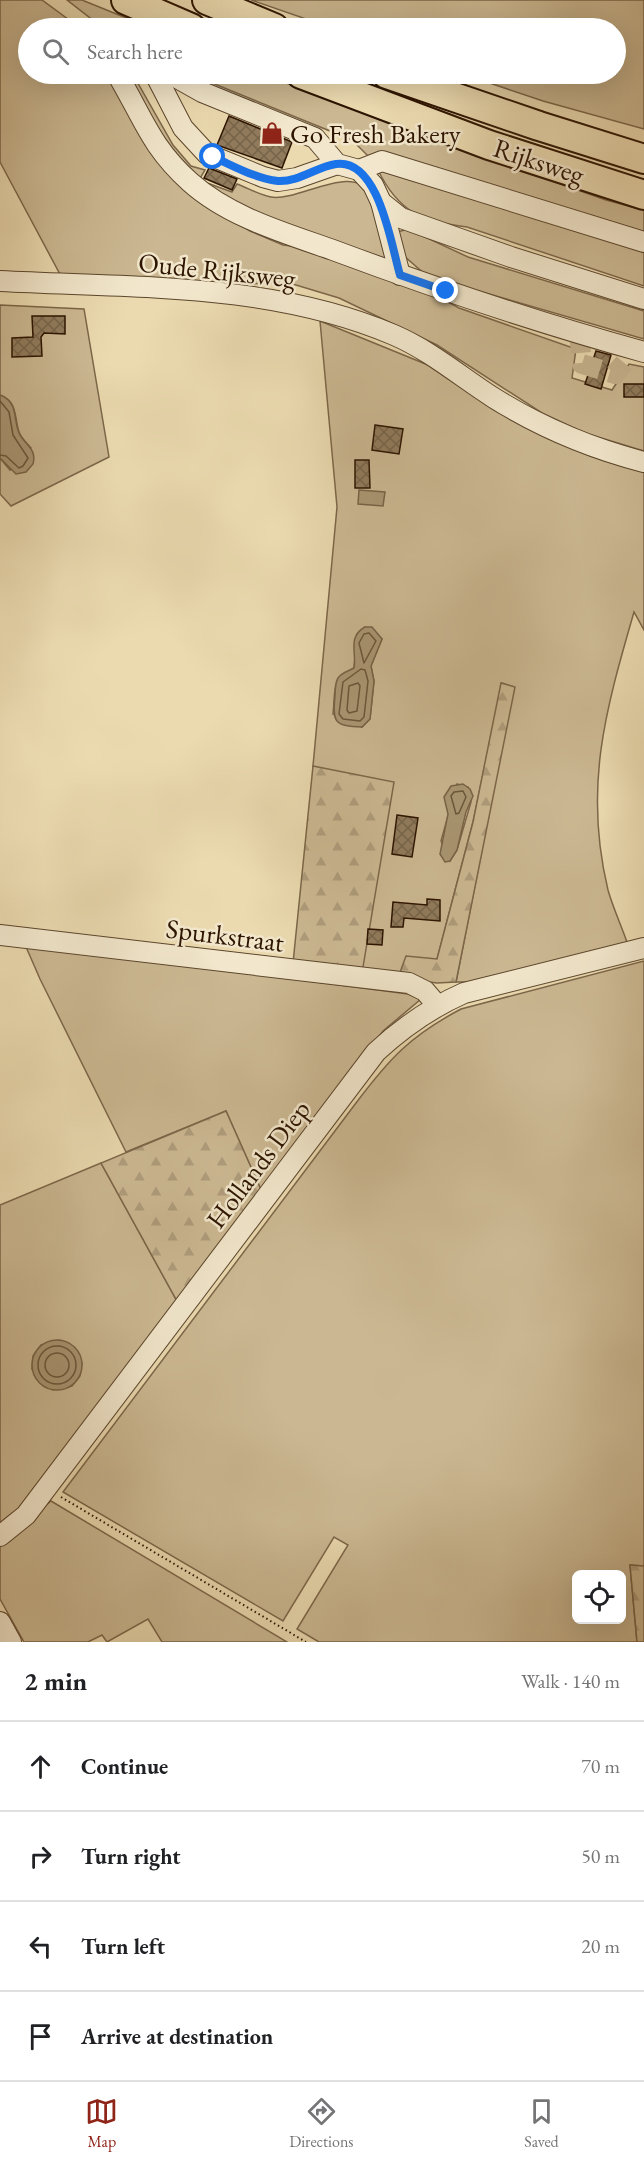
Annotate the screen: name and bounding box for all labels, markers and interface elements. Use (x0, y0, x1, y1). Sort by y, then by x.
search box (18, 18, 626, 84)
icon: search (39, 35, 72, 68)
text: Search here (87, 37, 182, 66)
place label: Go Fresh Bakery (290, 116, 461, 151)
shop icon: Go Fresh Bakery (259, 120, 285, 146)
street label: Rijksweg (489, 130, 589, 192)
route start (199, 143, 225, 169)
street label: Oude Rijksweg (137, 244, 298, 296)
route end (432, 277, 458, 303)
street label: Spurkstraat (164, 910, 287, 960)
street label: Hollands Diep (198, 1093, 318, 1235)
map controls (572, 1570, 626, 1624)
button: locate (572, 1570, 626, 1624)
text: 2 min (24, 1664, 87, 1698)
text: Walk · 140 m (521, 1668, 620, 1694)
icon: ahead (24, 1750, 57, 1783)
text: Continue (81, 1752, 168, 1781)
text: 70 m (581, 1753, 620, 1779)
icon: right (24, 1840, 57, 1873)
text: Turn right (81, 1842, 180, 1871)
text: 50 m (581, 1843, 620, 1869)
icon: left (24, 1930, 57, 1963)
text: Turn left (81, 1932, 165, 1961)
text: 20 m (581, 1933, 620, 1959)
icon: arrive (24, 2020, 57, 2053)
text: Arrive at destination (81, 2022, 273, 2051)
tab: Map (85, 2095, 118, 2152)
tab: Directions (289, 2095, 354, 2152)
tab: Saved (524, 2095, 559, 2152)

